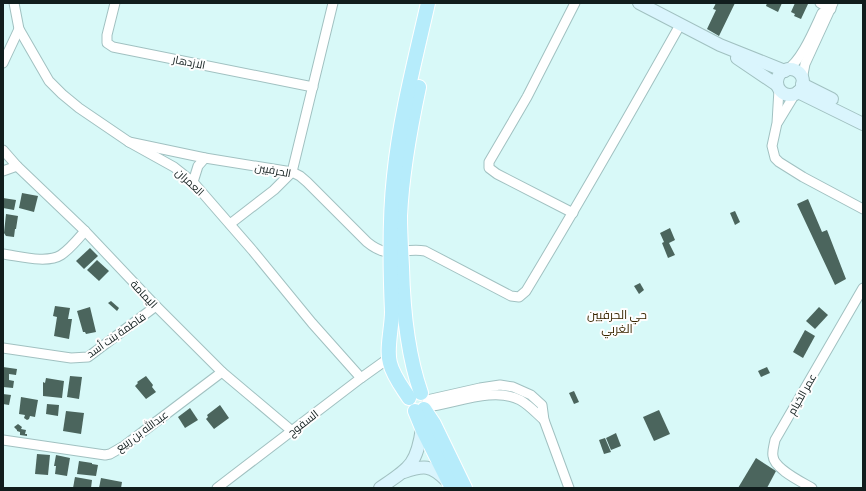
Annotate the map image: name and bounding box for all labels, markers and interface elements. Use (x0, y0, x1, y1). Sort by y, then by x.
street label: الازدهار (170, 51, 207, 72)
street label: الحرفيين (254, 159, 293, 180)
street label: العمران (173, 165, 208, 199)
street label: اليمامة (128, 276, 161, 311)
district label: حي الحرفيين الغربي (587, 306, 647, 339)
street label: فاطمة بنت أسد (83, 309, 148, 361)
street label: عمر الخيام (784, 370, 820, 418)
street label: السفوح (284, 406, 322, 440)
street label: عبدالله بن ربيع (113, 407, 171, 455)

